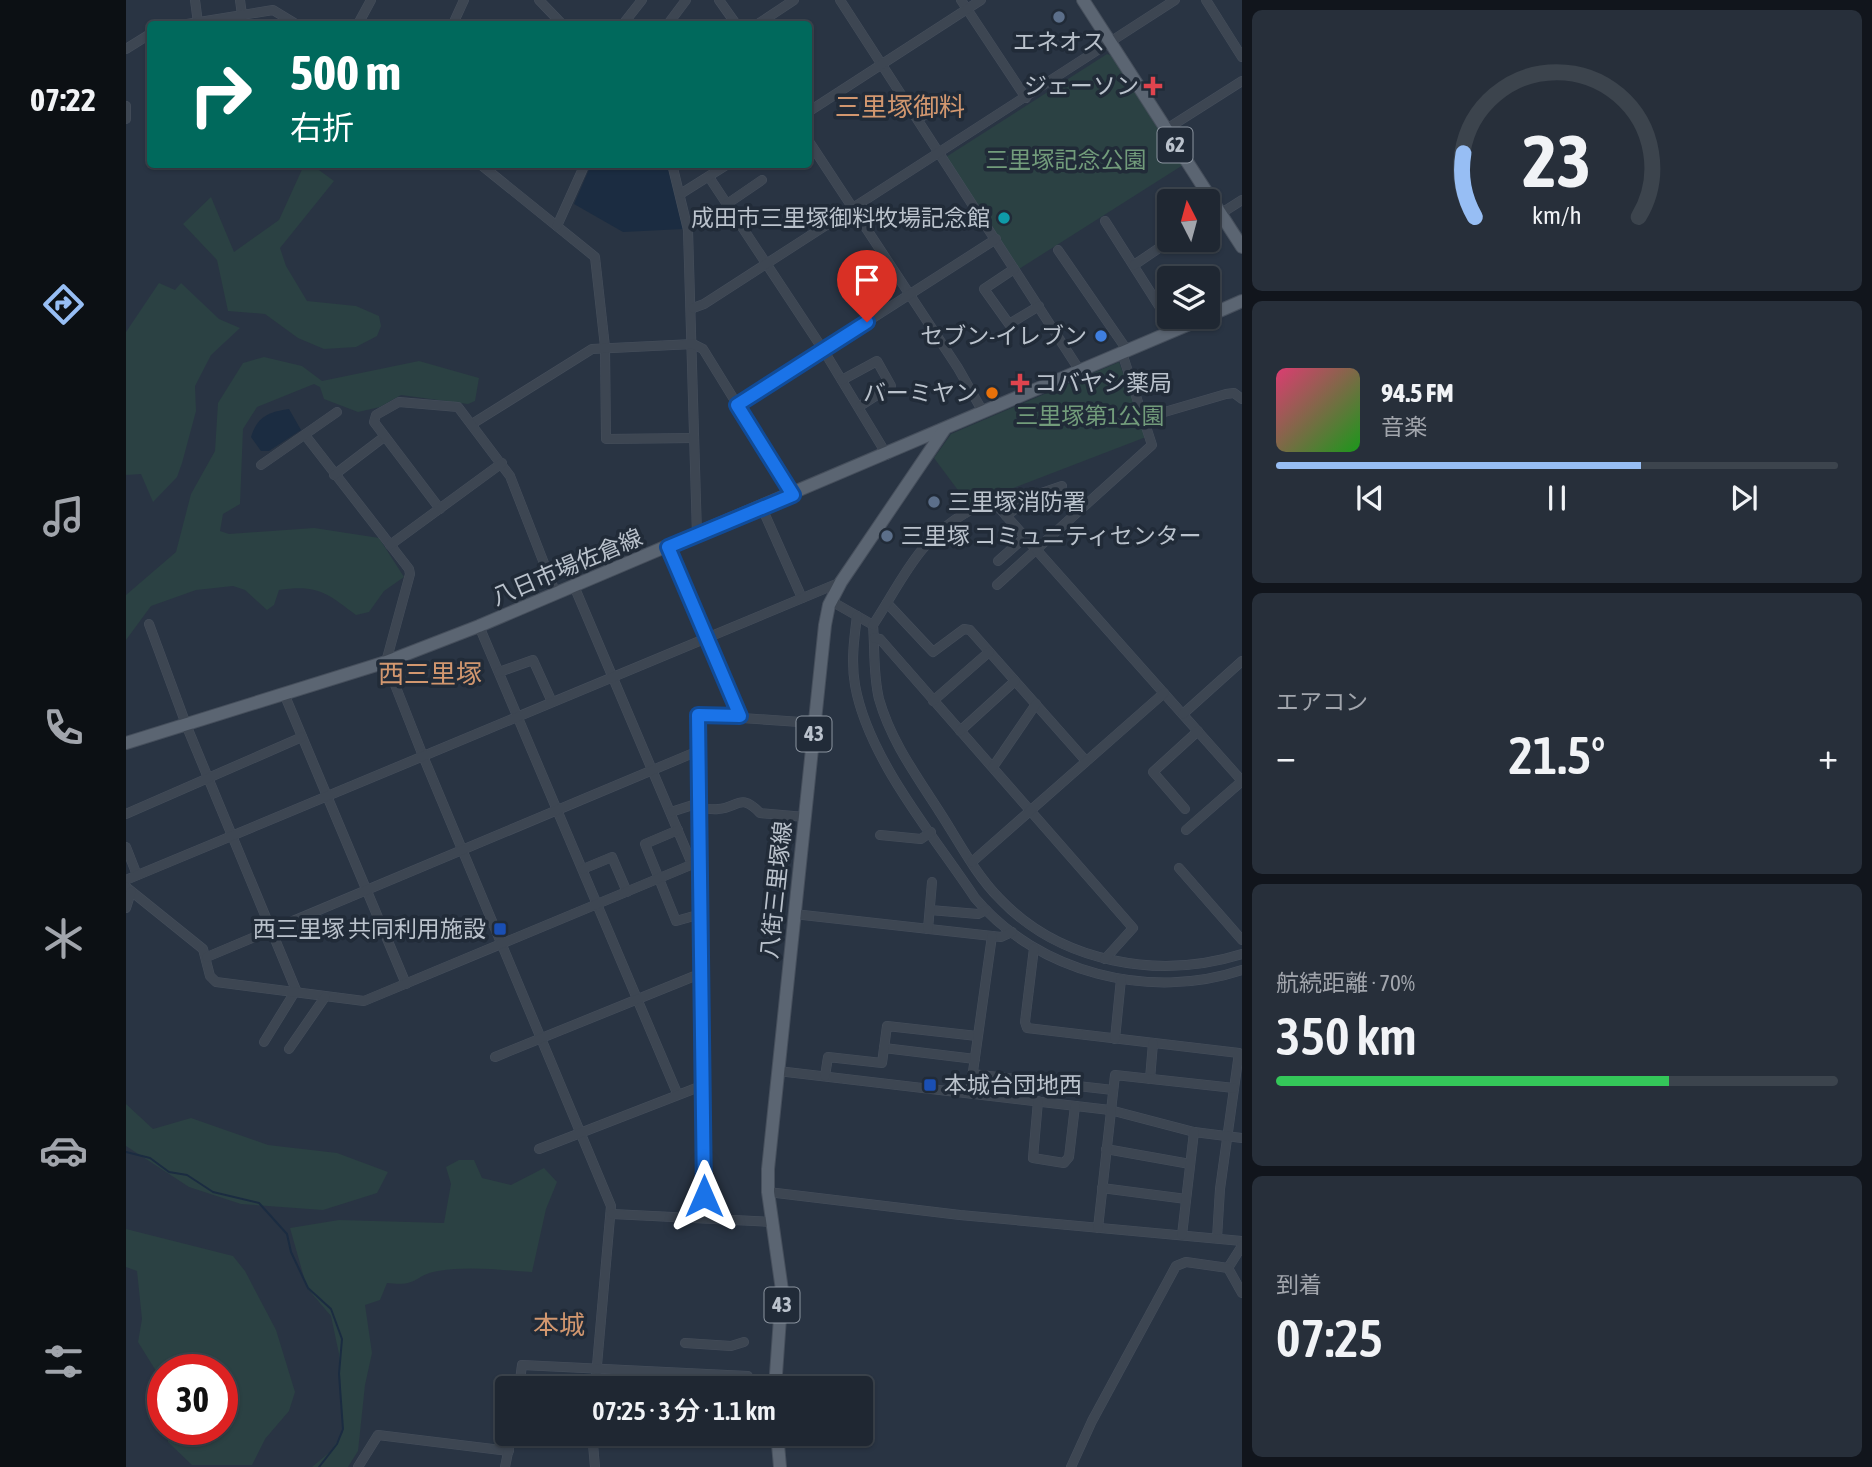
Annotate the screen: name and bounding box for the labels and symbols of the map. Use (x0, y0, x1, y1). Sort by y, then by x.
marker: エネオス (1051, 9, 1067, 25)
place label: エネオス (1013, 29, 1105, 55)
place label: ジェーソン (1024, 73, 1139, 99)
marker: ジェーソン (1145, 78, 1161, 94)
district label: 三里塚御料 (835, 92, 965, 122)
road number: 62 (1158, 128, 1192, 162)
park label: 三里塚記念公園 (986, 147, 1147, 173)
north arrow (1157, 189, 1220, 252)
place label: 成田市三里塚御料牧場記念館 (691, 205, 990, 231)
marker: 成田市三里塚御料牧場記念館 (996, 210, 1012, 226)
pin (837, 250, 897, 322)
place label: セブン-イレブン (920, 323, 1087, 349)
marker: セブン-イレブン (1093, 328, 1109, 344)
place label: コバヤシ薬局 (1034, 370, 1172, 396)
marker: コバヤシ薬局 (1012, 375, 1028, 391)
place label: バーミヤン (863, 380, 978, 406)
marker: バーミヤン (984, 385, 1000, 401)
park label: 三里塚第1公園 (1016, 403, 1164, 429)
place label: 三里塚消防署 (948, 489, 1086, 515)
marker: 三里塚消防署 (926, 494, 942, 510)
place label: 三里塚 コミュニティセンター (901, 523, 1202, 549)
street label: 八日市場佐倉線 (488, 524, 646, 610)
marker: 三里塚 コミュニティセンター (879, 528, 895, 544)
district label: 西三里塚 (378, 659, 482, 689)
road number: 43 (796, 716, 832, 752)
street label: 八街三里塚線 (756, 820, 796, 960)
place label: 西三里塚 共同利用施設 (253, 916, 486, 942)
marker: 西三里塚 共同利用施設 (492, 921, 508, 937)
place label: 本城台団地西 (944, 1072, 1082, 1098)
marker: 本城台団地西 (922, 1077, 938, 1093)
position arrow (667, 1159, 741, 1233)
road number: 43 (764, 1288, 800, 1322)
district label: 本城 (533, 1310, 585, 1340)
speed limit sign: 30 (147, 1354, 238, 1445)

